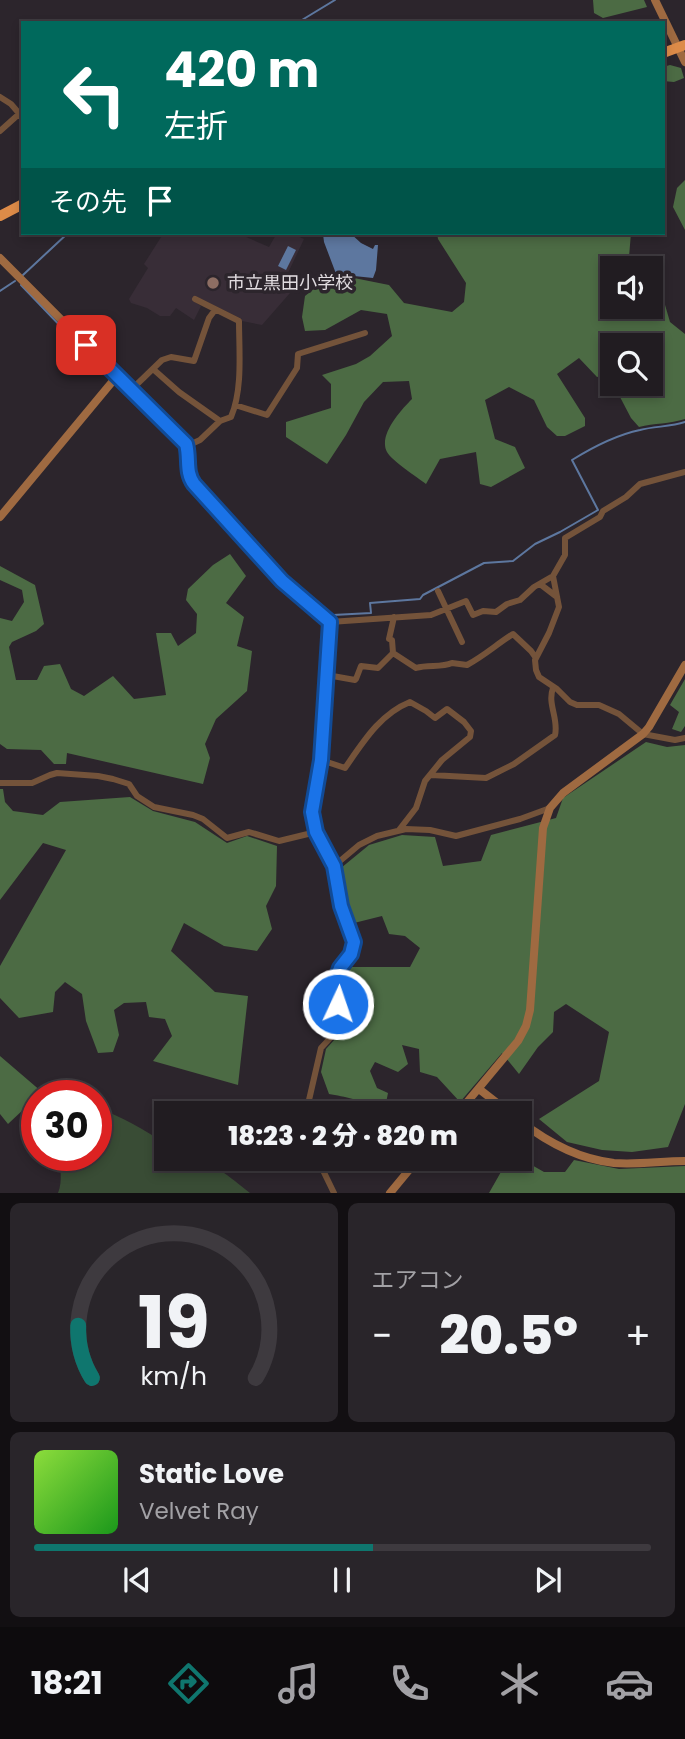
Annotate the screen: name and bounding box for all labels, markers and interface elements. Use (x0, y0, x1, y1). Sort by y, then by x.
text: 420 m (164, 36, 319, 104)
icon: left (49, 49, 140, 140)
text: 左折 (164, 103, 228, 148)
icon: arrive (141, 182, 179, 220)
text: その先 (49, 184, 127, 220)
map controls (600, 256, 663, 396)
button: sound (600, 256, 663, 319)
place label: 市立黒田小学校 (227, 270, 353, 295)
marker: 市立黒田小学校 (205, 275, 221, 291)
pin (56, 315, 116, 375)
icon: arrive (67, 326, 105, 364)
button: search (600, 333, 663, 396)
position arrow (301, 967, 375, 1041)
speed limit sign: 30 (21, 1080, 112, 1171)
text: 18:23 · 2 分 · 820 m (228, 1118, 458, 1154)
text: エアコン (372, 1264, 464, 1296)
text: 19 (138, 1273, 210, 1374)
text: 20.5° (440, 1299, 578, 1372)
text: − (372, 1309, 392, 1362)
text: + (625, 1309, 651, 1362)
text: km/h (140, 1359, 207, 1394)
text: Static Love (139, 1456, 284, 1492)
text: Velvet Ray (139, 1495, 259, 1527)
icon: previous (118, 1561, 156, 1599)
icon: pause (323, 1561, 361, 1599)
icon: next (529, 1561, 567, 1599)
icon: directions (164, 1659, 213, 1708)
icon: music (274, 1659, 323, 1708)
icon: phone (385, 1659, 434, 1708)
icon: climate (495, 1659, 544, 1708)
icon: car (605, 1659, 654, 1708)
text: 18:21 (31, 1660, 103, 1705)

